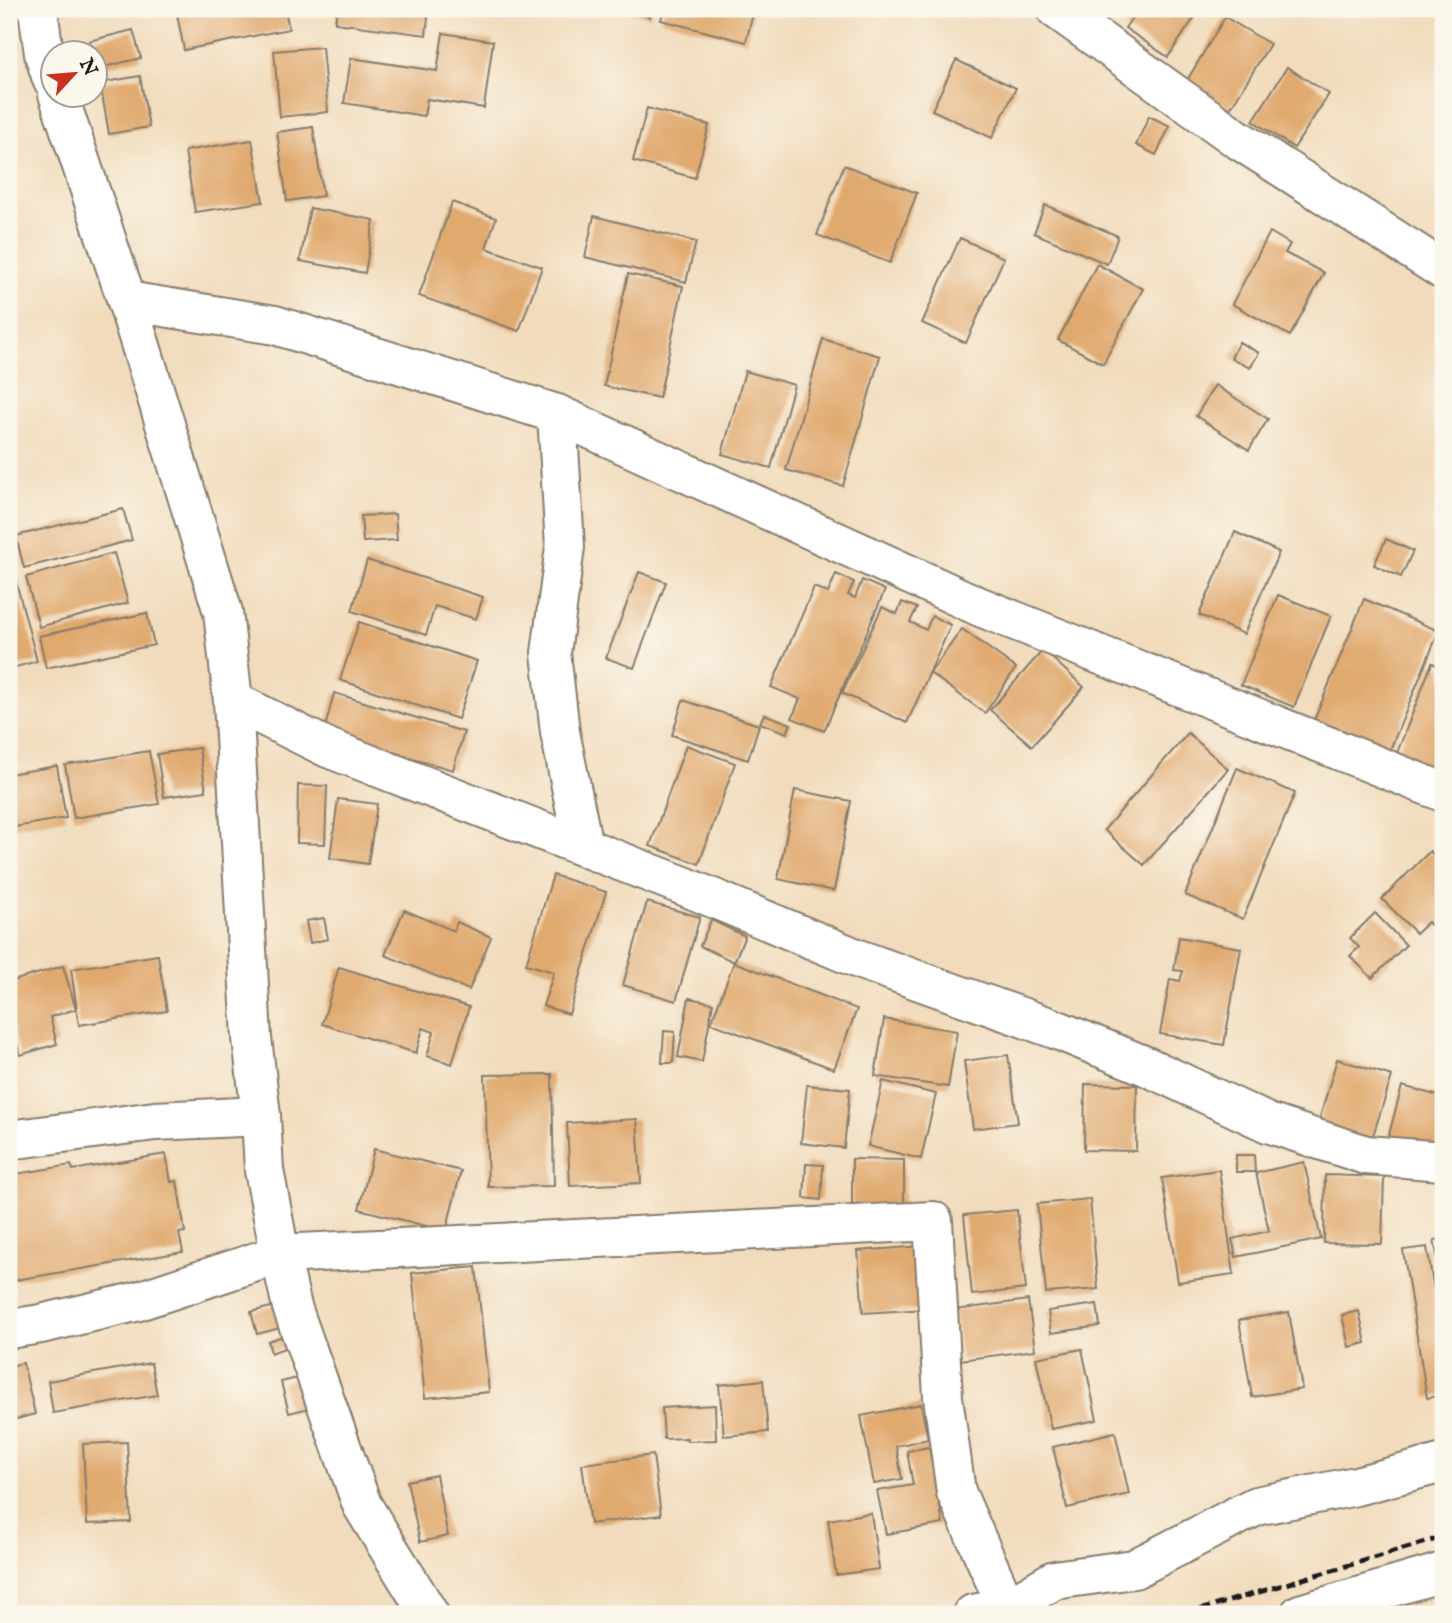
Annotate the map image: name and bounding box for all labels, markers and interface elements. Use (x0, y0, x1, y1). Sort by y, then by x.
north arrow (38, 38, 108, 108)
text: N (73, 54, 102, 81)

